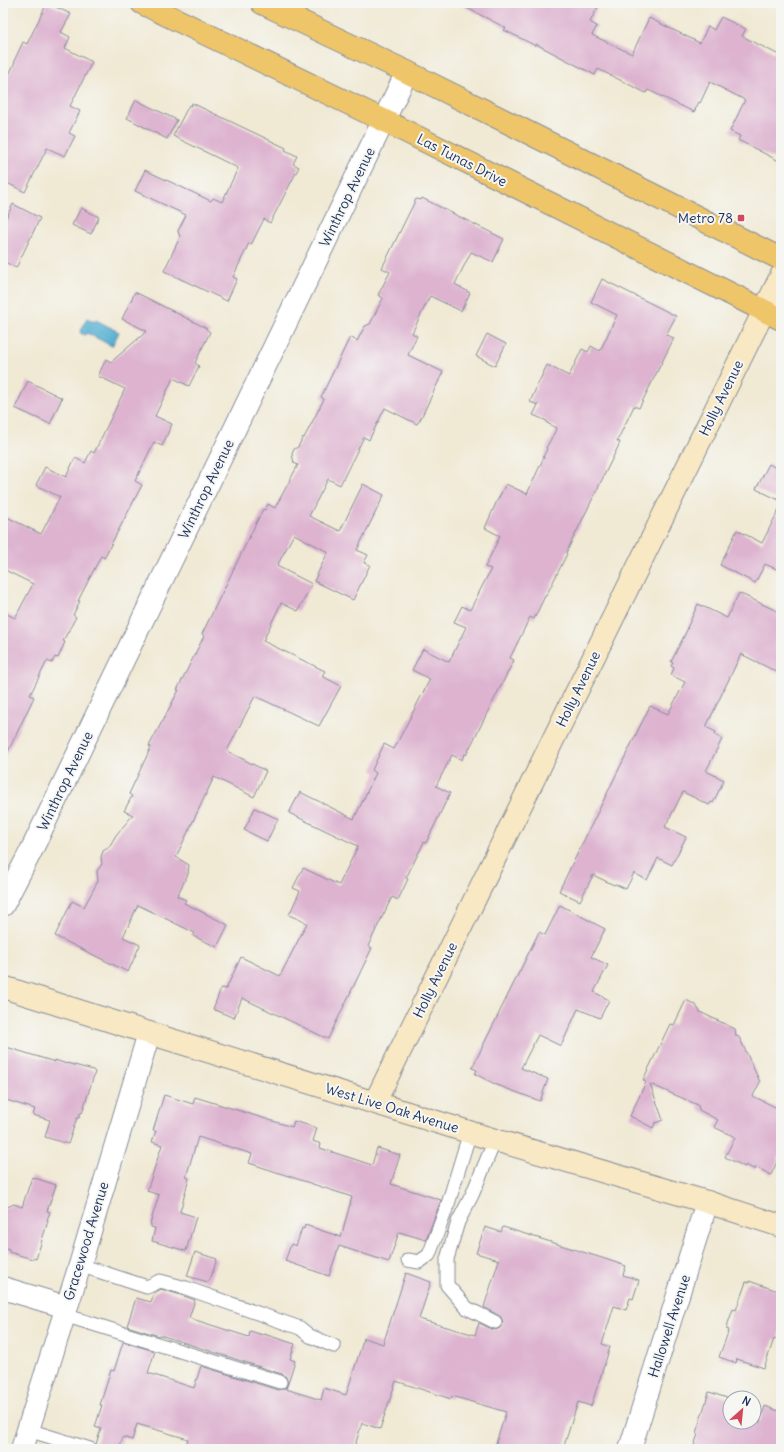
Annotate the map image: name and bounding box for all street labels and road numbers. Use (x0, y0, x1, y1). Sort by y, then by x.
street label: Las Tunas Drive (414, 130, 510, 190)
street label: Winthrop Avenue (315, 144, 379, 250)
street label: Holly Avenue (695, 357, 747, 439)
street label: Winthrop Avenue (174, 436, 238, 542)
street label: Holly Avenue (552, 648, 604, 730)
street label: Winthrop Avenue (33, 728, 97, 834)
street label: Holly Avenue (409, 939, 461, 1021)
street label: West Live Oak Avenue (323, 1079, 461, 1137)
street label: Gracewood Avenue (59, 1179, 113, 1303)
street label: Hallowell Avenue (644, 1272, 694, 1380)

